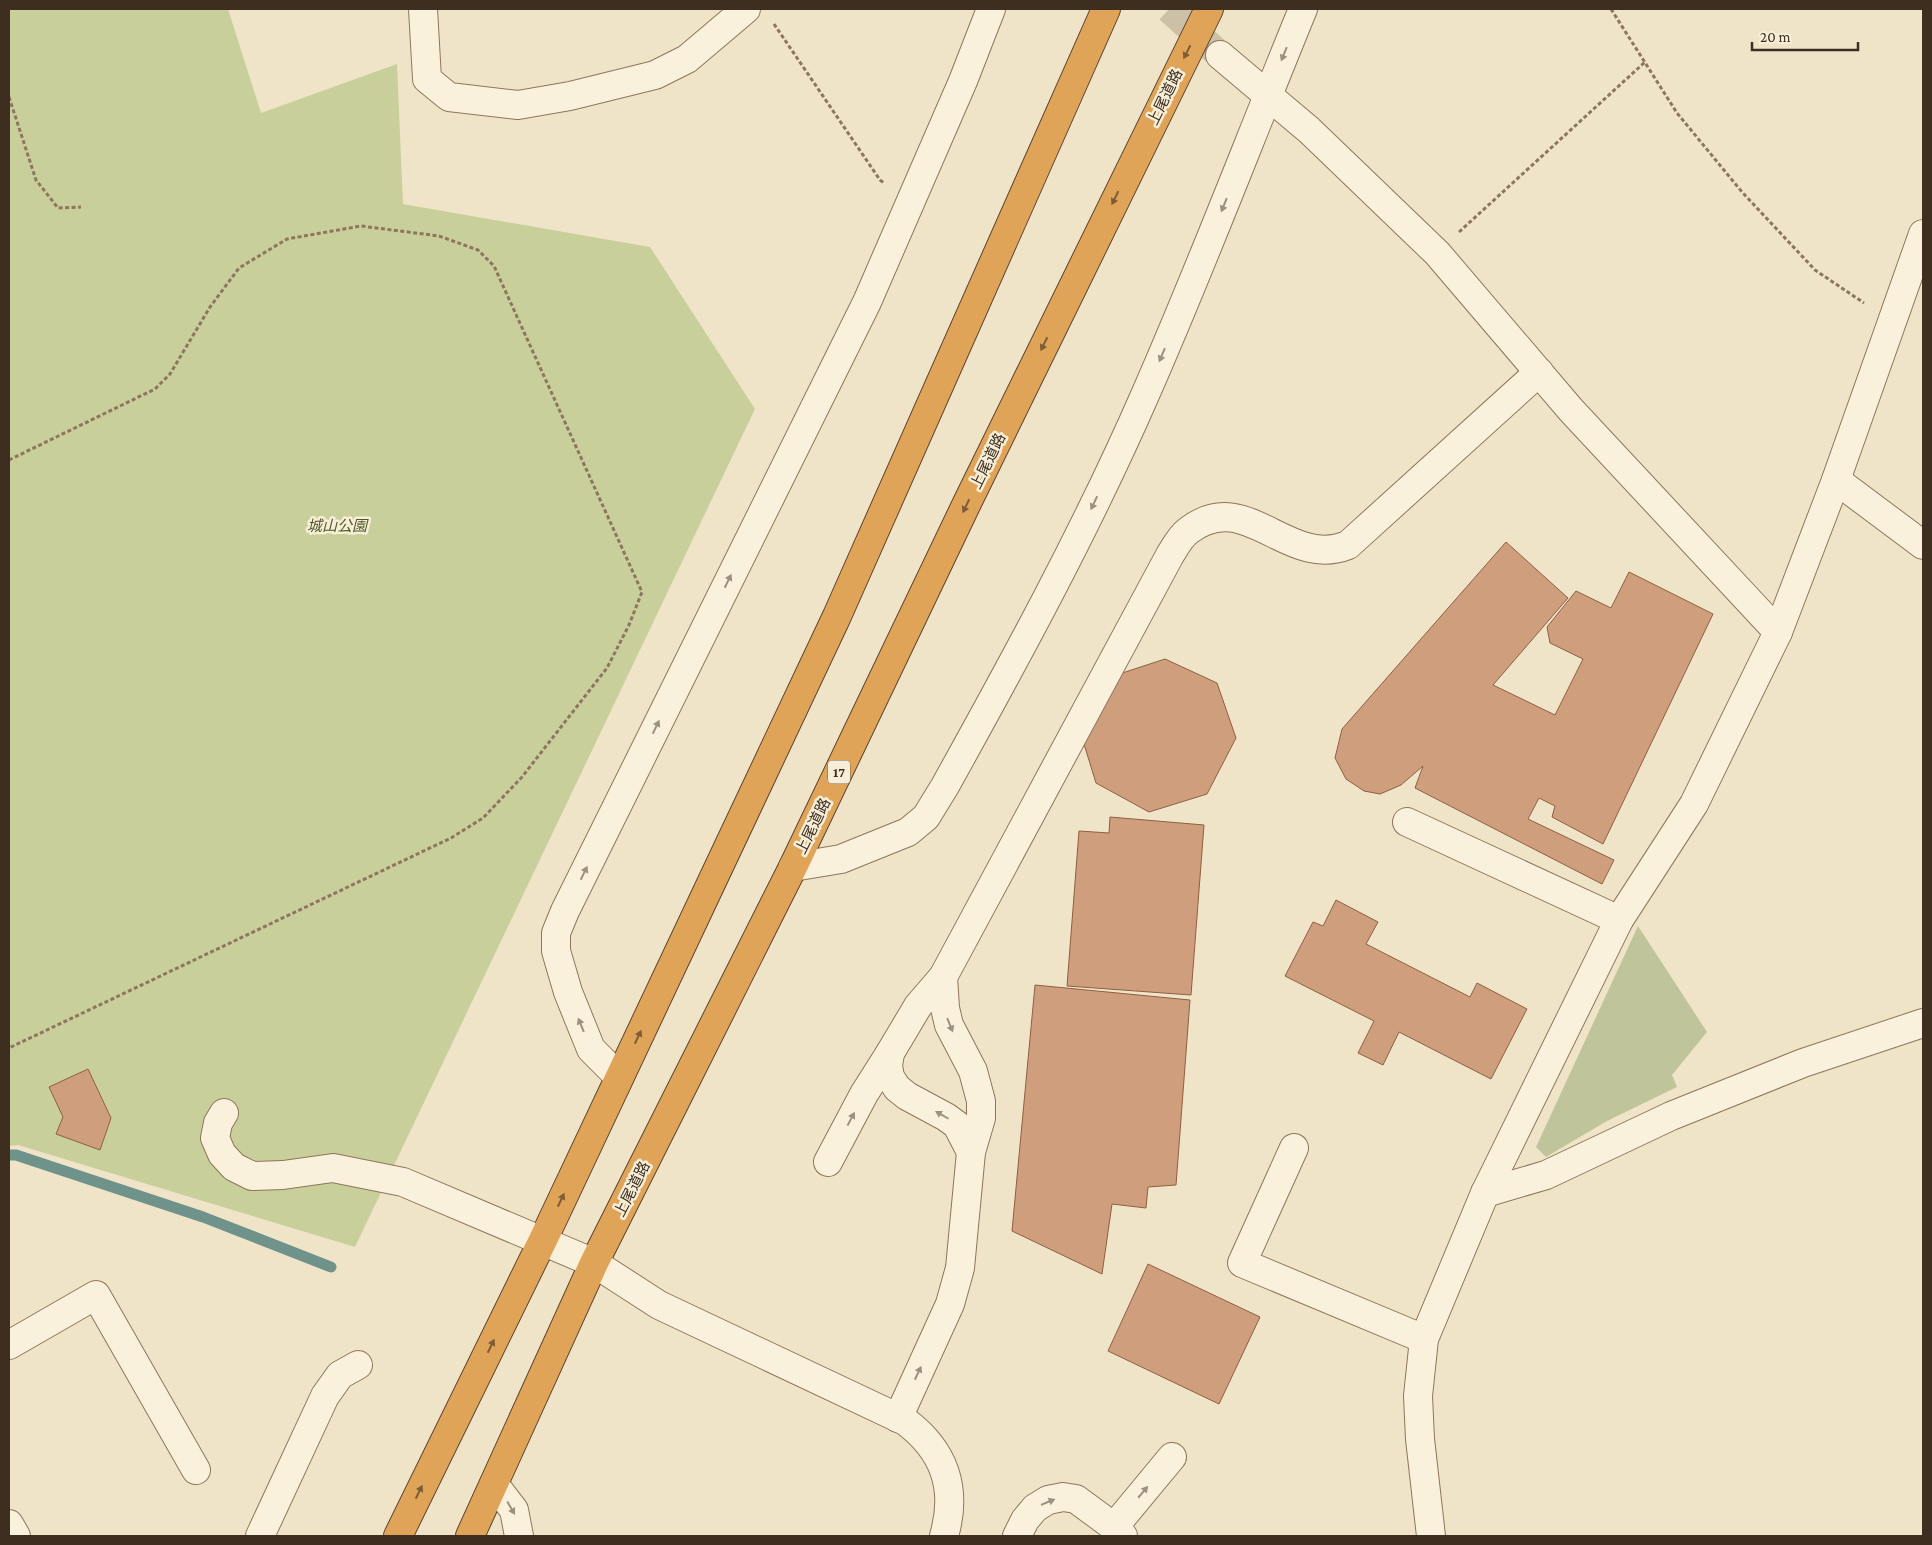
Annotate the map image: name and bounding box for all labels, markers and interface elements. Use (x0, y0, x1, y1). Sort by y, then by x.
scale bar (1752, 20, 1858, 52)
text: 20 m (1760, 29, 1791, 45)
one-way arrow (1183, 45, 1191, 60)
one-way arrow (1280, 47, 1288, 61)
street label: 上尾道路 (1145, 67, 1185, 127)
one-way arrow (1111, 191, 1119, 205)
one-way arrow (1220, 198, 1228, 213)
one-way arrow (1040, 337, 1049, 352)
one-way arrow (1158, 348, 1166, 362)
street label: 上尾道路 (968, 431, 1008, 491)
one-way arrow (1090, 496, 1098, 510)
one-way arrow (962, 499, 970, 514)
park label: 城山公園 (307, 518, 369, 534)
one-way arrow (724, 574, 732, 588)
one-way arrow (652, 720, 660, 734)
road number: 17 (828, 760, 850, 784)
street label: 上尾道路 (793, 796, 833, 856)
one-way arrow (580, 866, 588, 880)
one-way arrow (577, 1018, 585, 1032)
one-way arrow (947, 1018, 955, 1032)
one-way arrow (635, 1030, 643, 1044)
one-way arrow (935, 1111, 948, 1120)
one-way arrow (846, 1112, 855, 1126)
street label: 上尾道路 (611, 1159, 653, 1219)
one-way arrow (557, 1193, 565, 1207)
one-way arrow (487, 1339, 495, 1354)
one-way arrow (914, 1366, 922, 1380)
one-way arrow (415, 1485, 423, 1500)
one-way arrow (1137, 1486, 1148, 1499)
one-way arrow (1041, 1497, 1055, 1505)
one-way arrow (507, 1501, 516, 1515)

